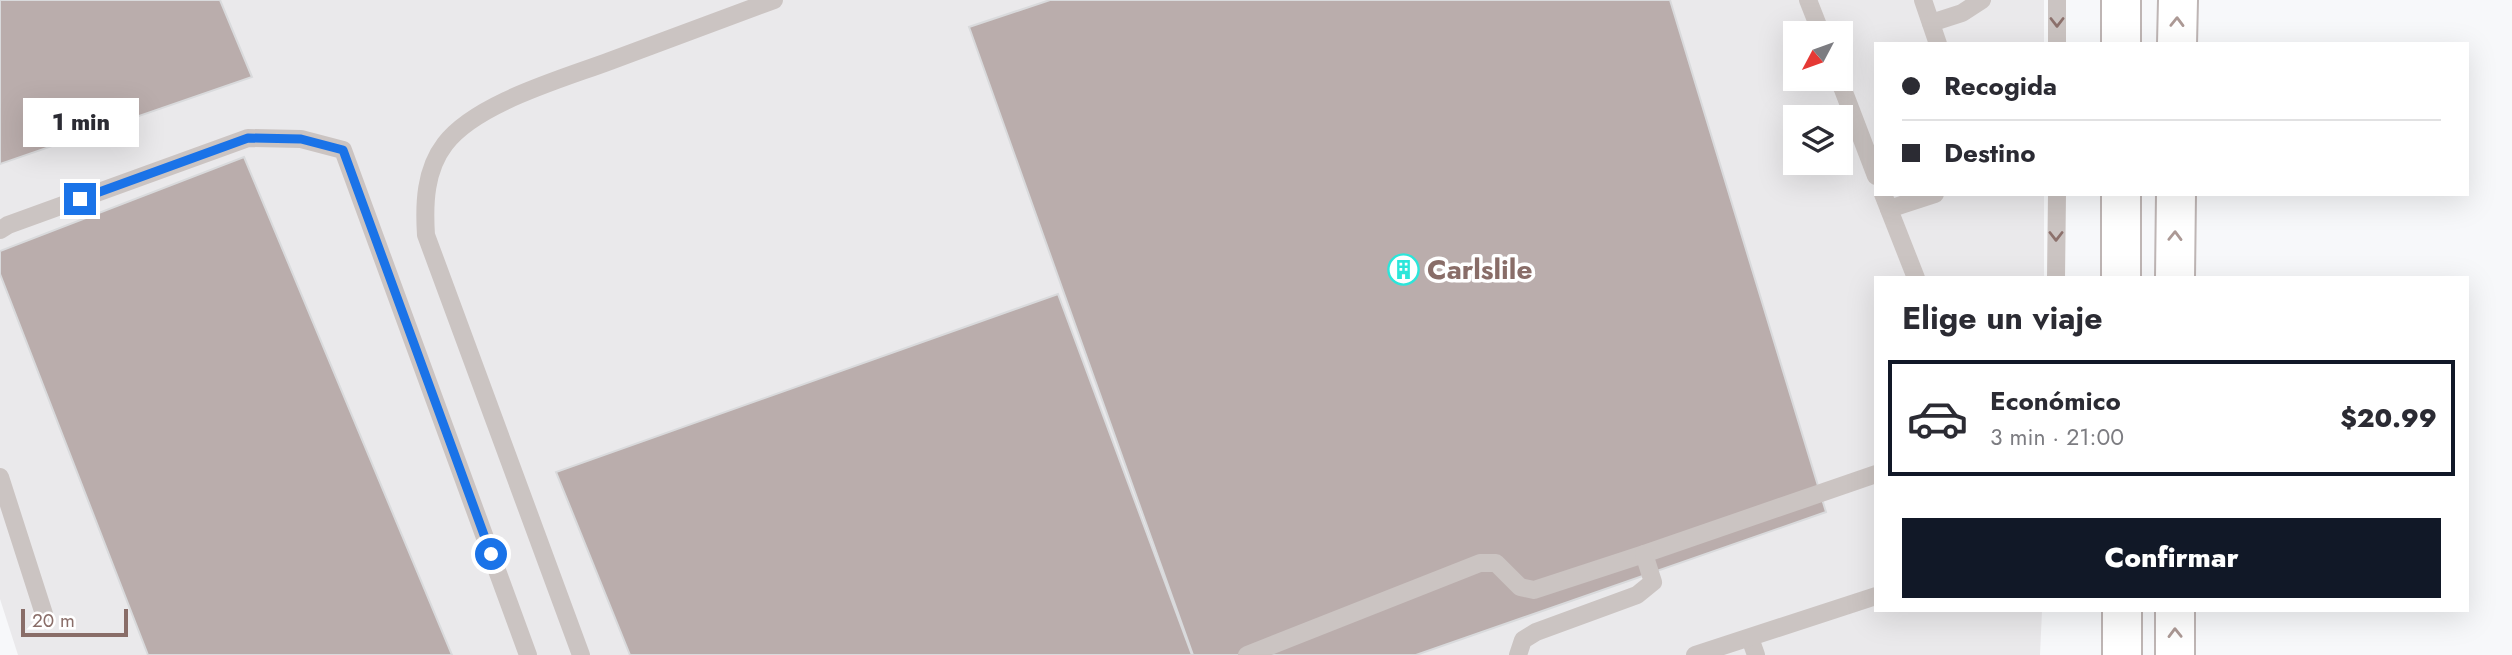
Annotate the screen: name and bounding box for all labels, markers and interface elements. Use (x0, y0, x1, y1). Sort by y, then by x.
one-way arrow (2169, 16, 2185, 27)
one-way arrow (2049, 17, 2065, 28)
north arrow (1783, 21, 1853, 91)
map controls (1783, 21, 1853, 175)
text: Recogida (1944, 67, 2057, 105)
callout: 1 min (22, 97, 138, 146)
text: 1 min (52, 105, 110, 139)
button: layers (1783, 105, 1853, 175)
text: Destino (1944, 134, 2036, 172)
route end (64, 183, 96, 215)
one-way arrow (2167, 230, 2183, 241)
one-way arrow (2048, 231, 2064, 242)
place label: Carlslile (1427, 249, 1532, 290)
building icon: Carlslile (1387, 252, 1421, 286)
text: Elige un viaje (1902, 295, 2103, 341)
text: Económico (1990, 382, 2121, 420)
icon: car (1906, 387, 1969, 450)
text: $20.99 (2340, 399, 2437, 437)
text: 3 min · 21:00 (1990, 420, 2124, 454)
button: Confirmar (1902, 518, 2441, 598)
route start (475, 538, 507, 570)
scale bar (21, 606, 128, 638)
text: 20 m (32, 607, 75, 634)
one-way arrow (2167, 627, 2183, 638)

